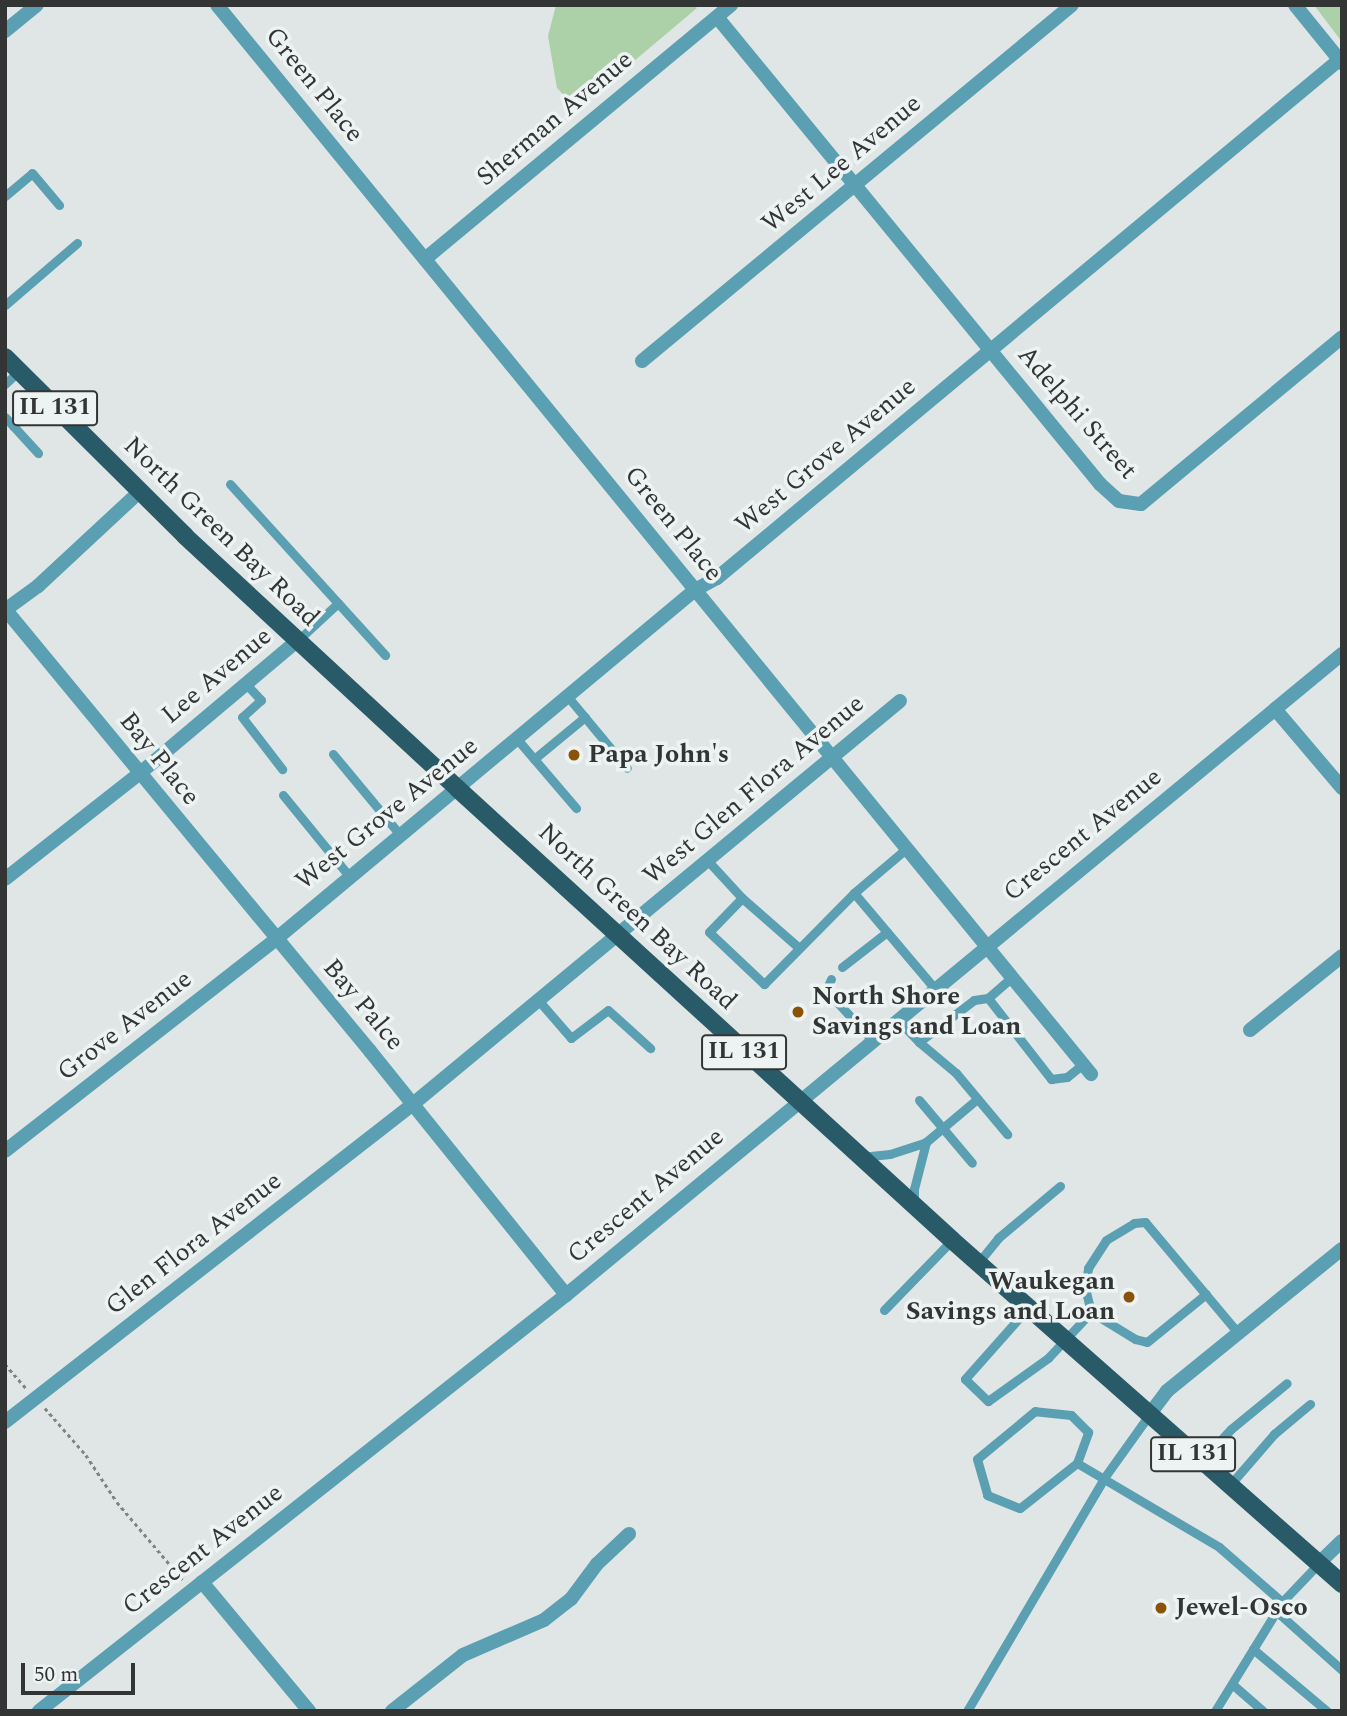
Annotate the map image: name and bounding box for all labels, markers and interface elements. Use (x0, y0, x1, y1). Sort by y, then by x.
street label: Green Place (258, 21, 370, 149)
street label: Sherman Avenue (471, 45, 639, 193)
street label: West Lee Avenue (756, 88, 928, 240)
street label: Adelphi Street (1011, 340, 1143, 486)
street label: West Grove Avenue (729, 371, 923, 541)
road number: IL 131 (11, 388, 99, 428)
street label: North Green Bay Road (117, 430, 325, 634)
street label: Green Place (617, 460, 729, 588)
street label: Lee Avenue (156, 621, 278, 731)
street label: West Glen Flora Avenue (637, 688, 871, 892)
street label: Bay Place (112, 706, 206, 812)
street label: West Grove Avenue (289, 731, 485, 897)
place label: Papa John's (588, 739, 729, 771)
marker: Papa John's (566, 747, 582, 763)
street label: Crescent Avenue (998, 762, 1168, 908)
street label: North Green Bay Road (531, 817, 743, 1017)
street label: Bay Palce (316, 953, 410, 1057)
street label: Grove Avenue (52, 964, 198, 1088)
place label: North Shore Savings and Loan (812, 981, 1021, 1042)
marker: North Shore Savings and Loan (790, 1004, 806, 1020)
road number: IL 131 (700, 1032, 788, 1072)
street label: Crescent Avenue (561, 1121, 731, 1271)
street label: Glen Flora Avenue (100, 1166, 288, 1322)
place label: Waukegan Savings and Loan (906, 1266, 1115, 1328)
marker: Waukegan Savings and Loan (1121, 1289, 1137, 1305)
road number: IL 131 (1149, 1434, 1237, 1474)
street label: Crescent Avenue (117, 1478, 289, 1622)
place label: Jewel-Osco (1175, 1592, 1308, 1624)
marker: Jewel-Osco (1153, 1600, 1169, 1616)
scale bar (24, 1650, 138, 1694)
text: 50 m (34, 1659, 78, 1691)

